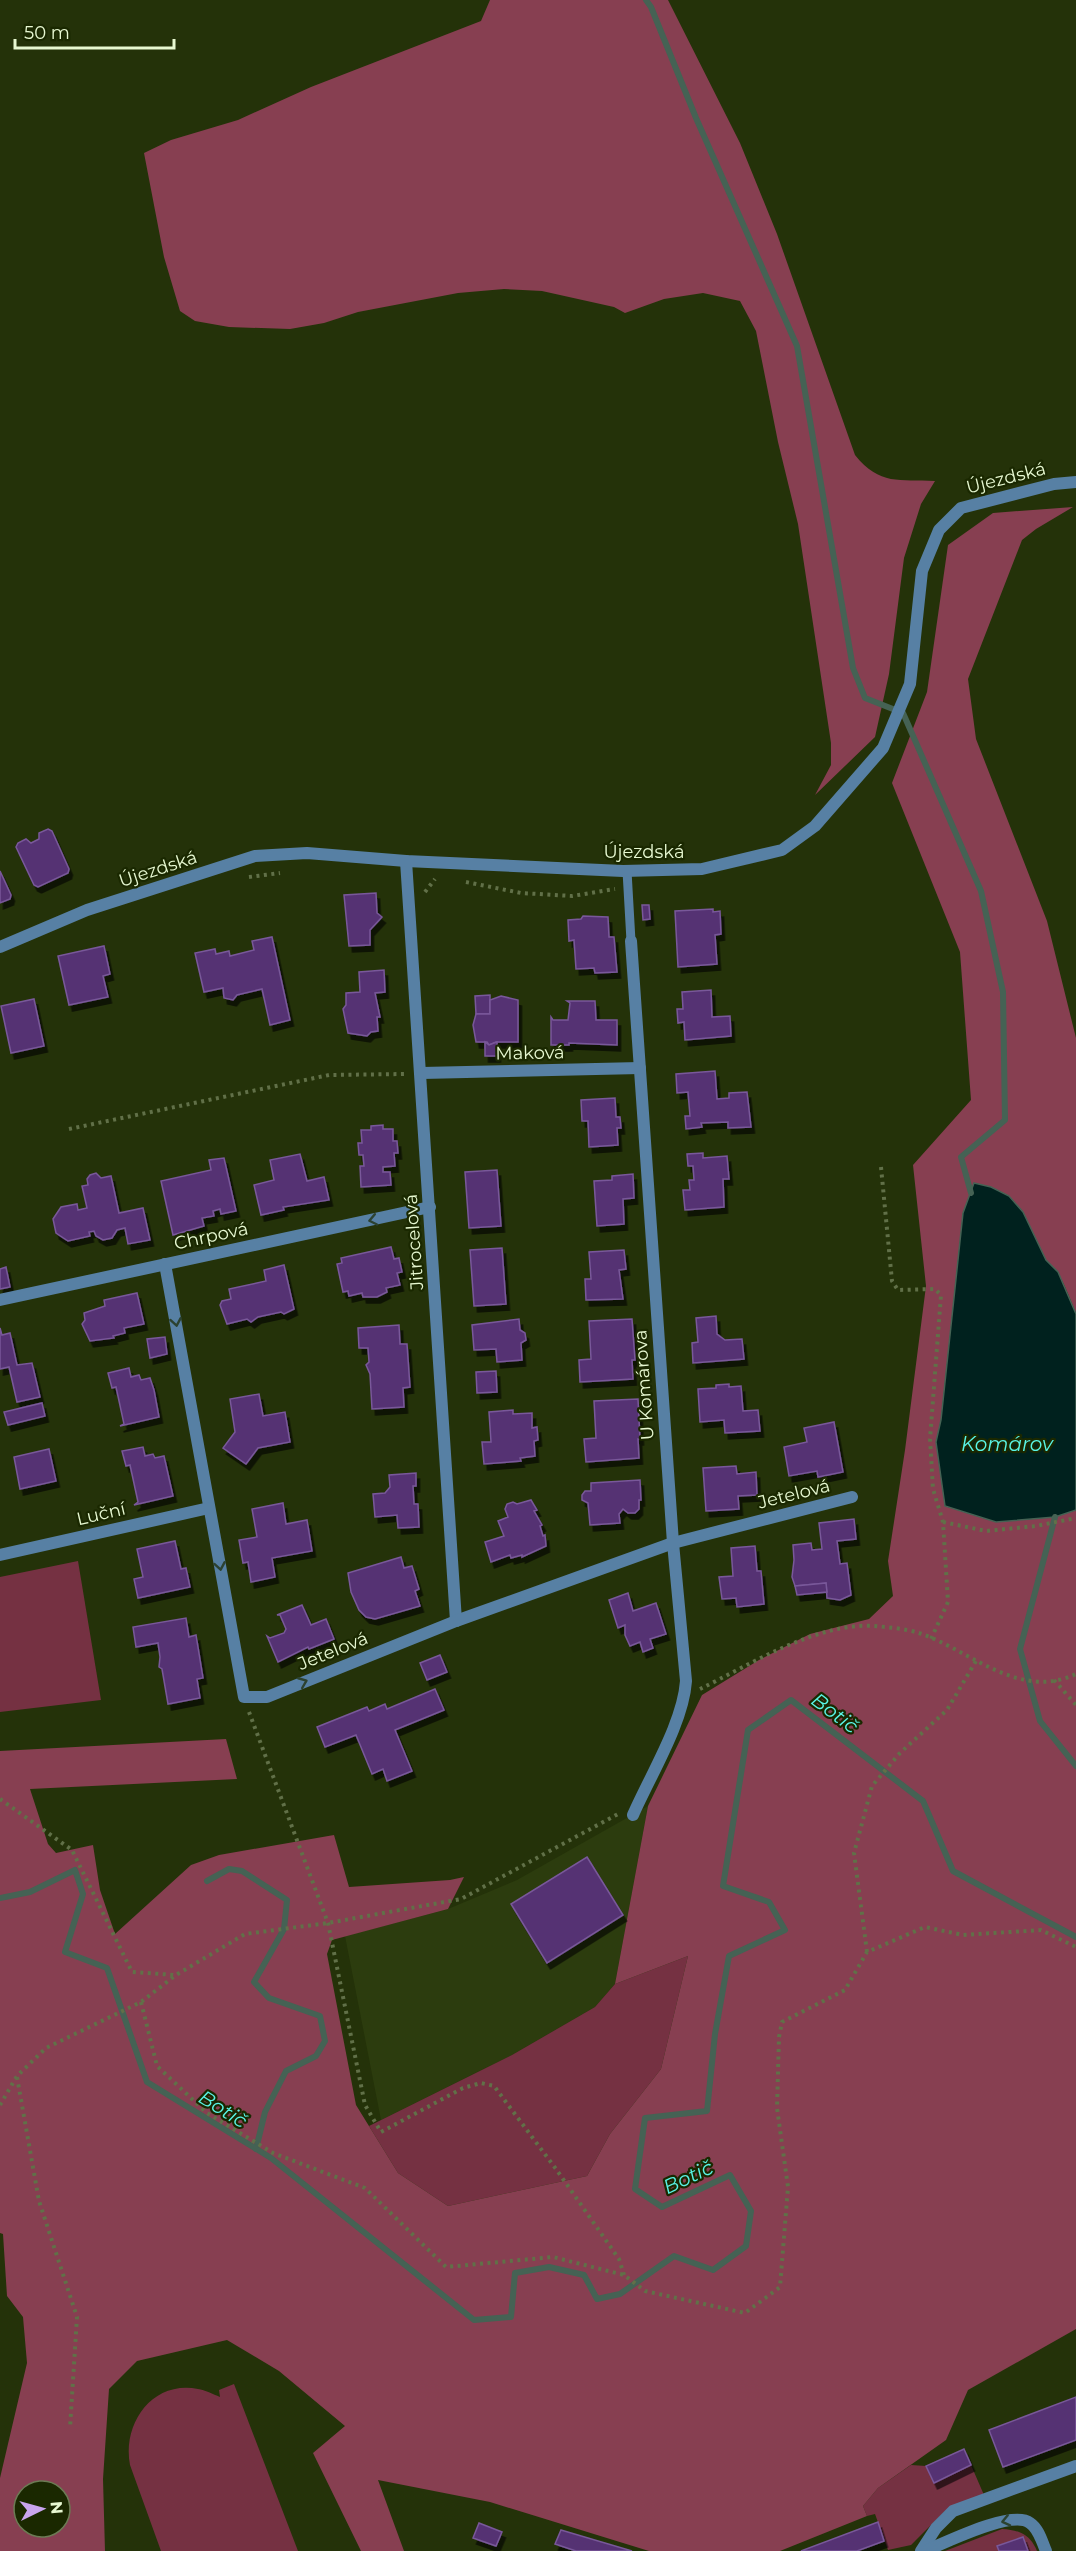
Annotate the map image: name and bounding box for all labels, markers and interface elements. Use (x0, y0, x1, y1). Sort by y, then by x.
scale bar (15, 12, 174, 50)
text: 50 m (24, 22, 70, 44)
street label: Újezdská (964, 458, 1048, 498)
street label: Újezdská (603, 841, 685, 863)
street label: Újezdská (116, 846, 200, 892)
street label: Maková (495, 1041, 565, 1065)
street label: Jitrocelová (400, 1193, 428, 1292)
one-way arrow (368, 1212, 378, 1225)
street label: Chrpová (172, 1217, 250, 1255)
one-way arrow (169, 1316, 182, 1326)
street label: U Komárova (629, 1329, 659, 1441)
water label: Komárov (961, 1432, 1054, 1456)
street label: Jetelová (755, 1474, 832, 1514)
street label: Luční (74, 1497, 129, 1530)
one-way arrow (213, 1561, 226, 1571)
street label: Jetelová (294, 1627, 371, 1675)
one-way arrow (297, 1677, 308, 1689)
water label: Botič (807, 1688, 864, 1739)
water label: Botič (194, 2085, 252, 2133)
water label: Botič (659, 2155, 717, 2199)
north arrow (12, 2479, 72, 2539)
text: N (46, 2500, 66, 2515)
one-way arrow (1001, 2513, 1011, 2526)

